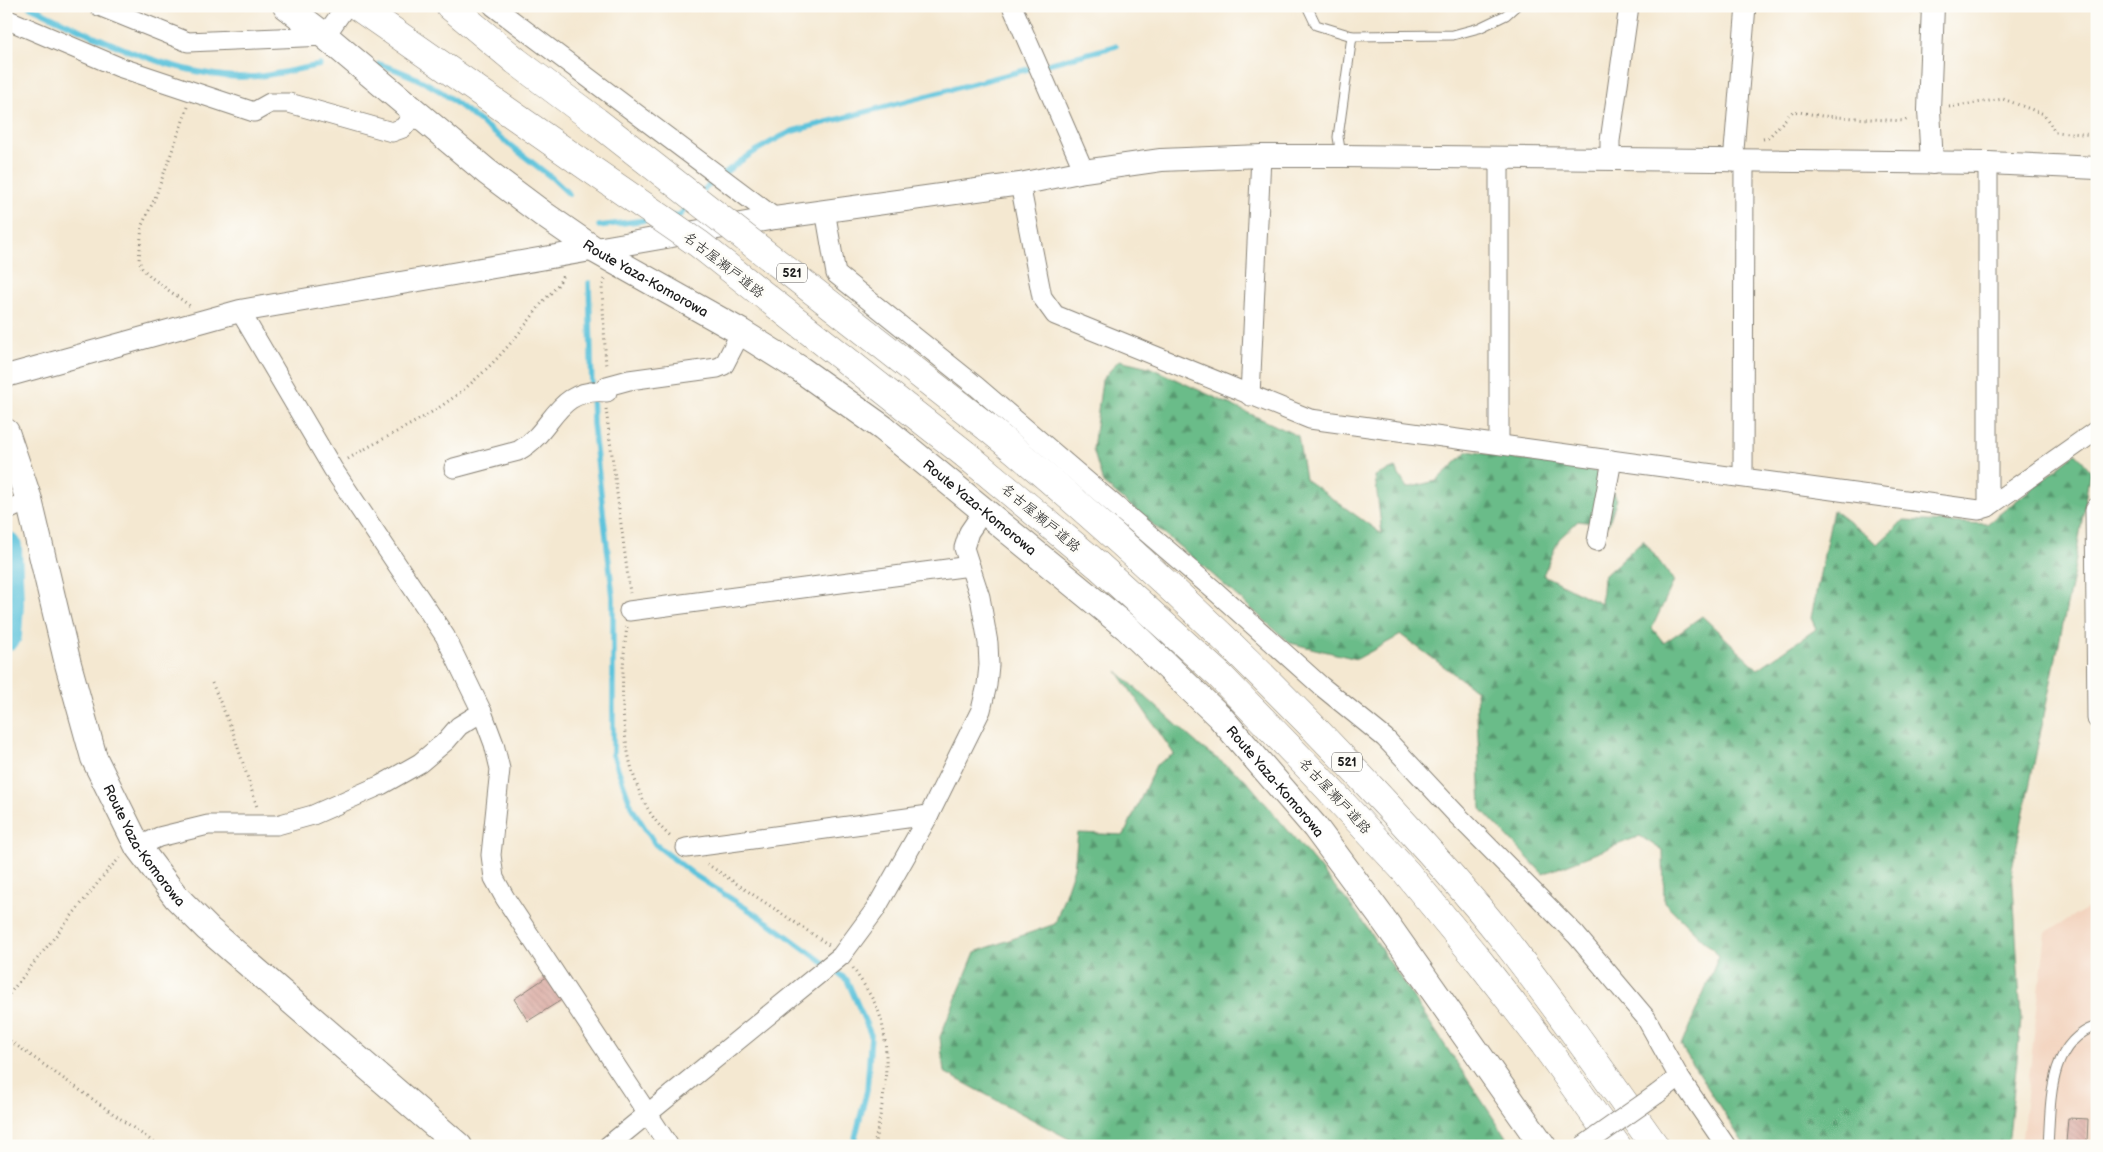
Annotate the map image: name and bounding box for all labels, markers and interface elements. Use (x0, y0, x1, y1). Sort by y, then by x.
street label: 名古屋瀬戸道路 (680, 228, 768, 302)
street label: Route Yaza-Komorowa (580, 236, 711, 321)
road number: 521 (777, 264, 807, 282)
street label: Route Yaza-Komorowa (920, 456, 1040, 559)
street label: 名古屋瀬戸道路 (998, 480, 1084, 556)
street label: Route Yaza-Komorowa (1223, 722, 1328, 840)
road number: 521 (1332, 752, 1362, 772)
street label: 名古屋瀬戸道路 (1295, 754, 1375, 838)
street label: Route Yaza-Komorowa (100, 781, 189, 910)

